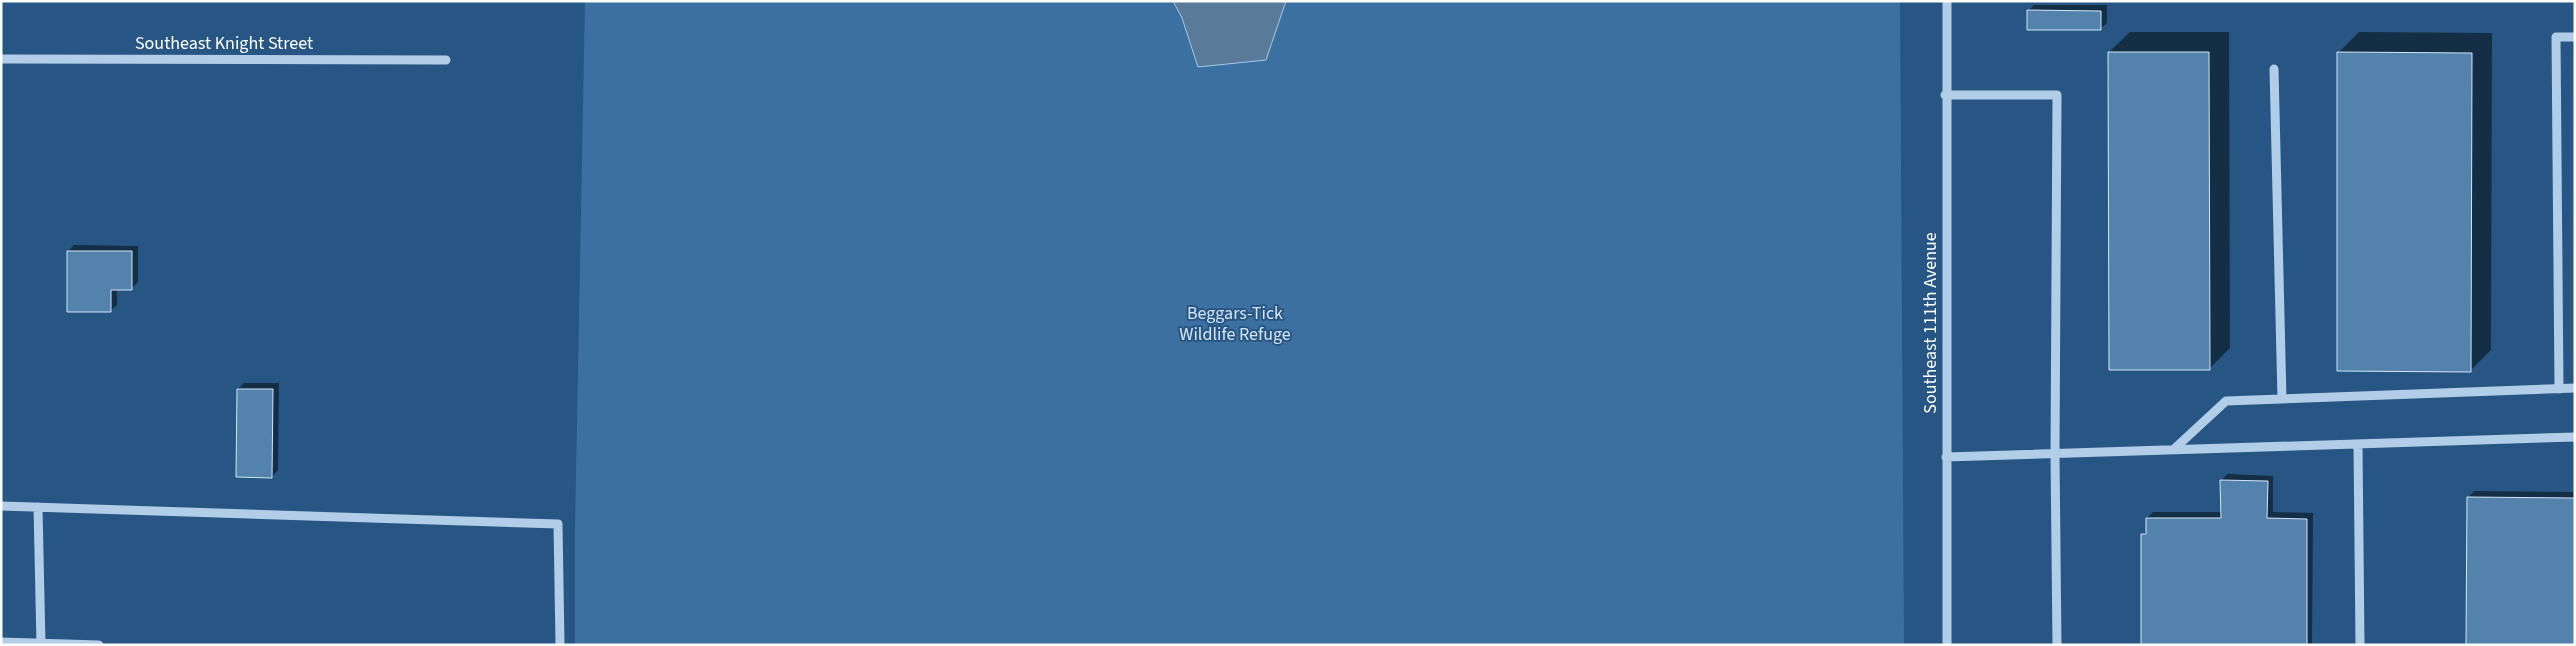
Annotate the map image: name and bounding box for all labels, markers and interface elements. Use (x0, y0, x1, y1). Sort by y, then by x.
street label: Southeast Knight Street (135, 31, 313, 56)
street label: Southeast 111th Avenue (1918, 232, 1943, 414)
park label: Beggars-Tick Wildlife Refuge (1179, 301, 1291, 347)

